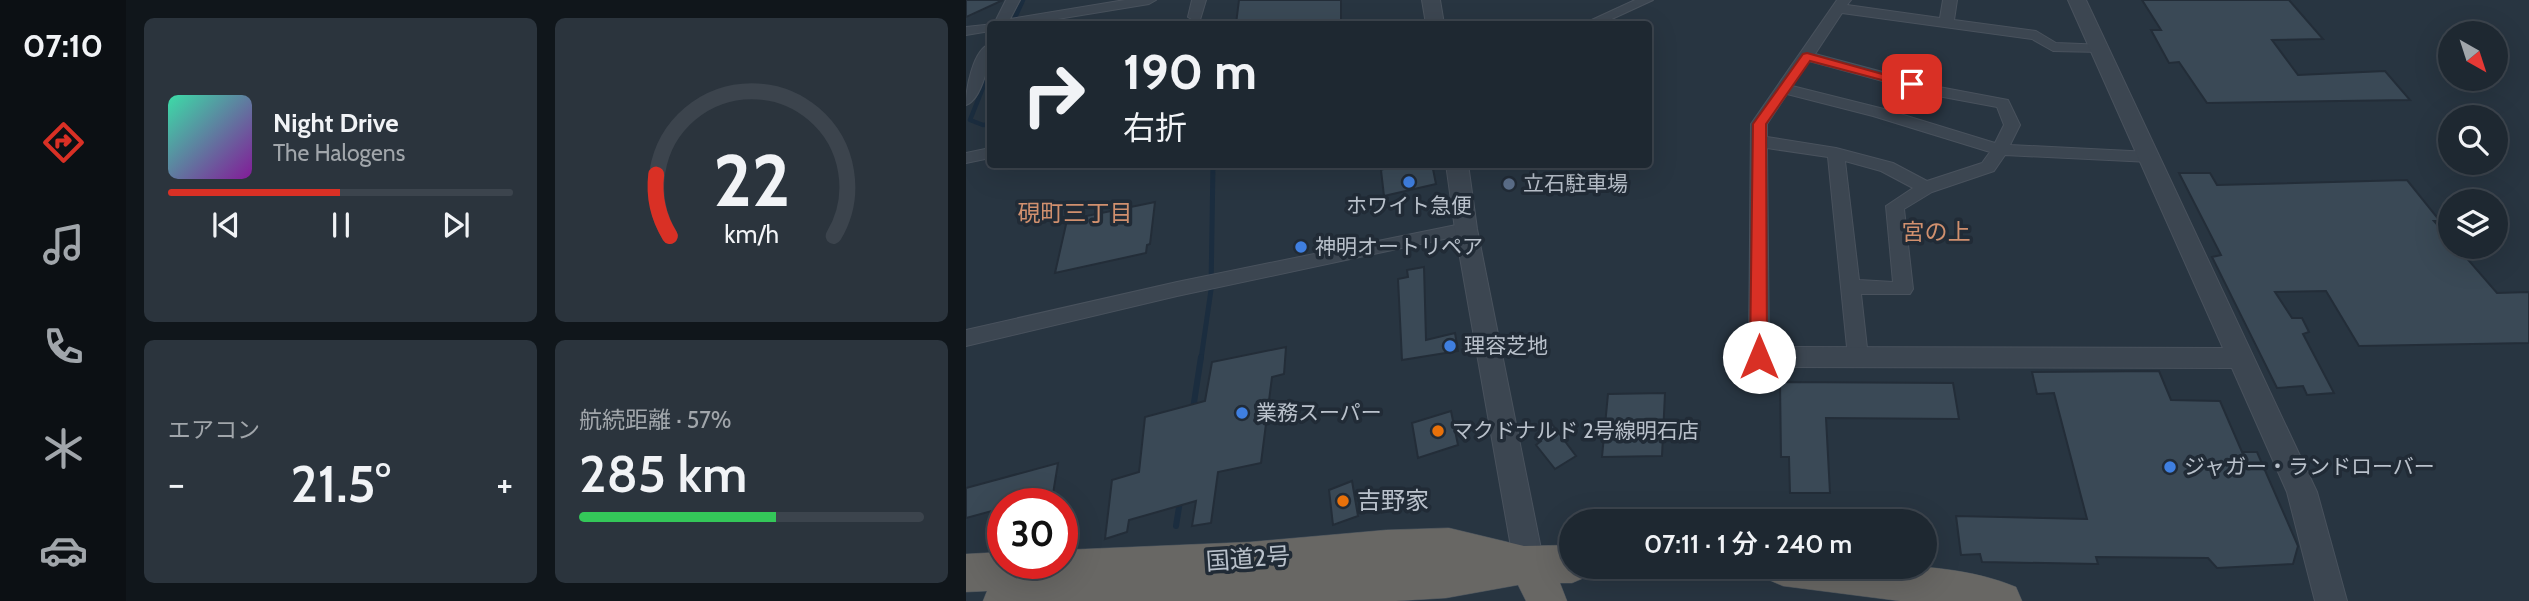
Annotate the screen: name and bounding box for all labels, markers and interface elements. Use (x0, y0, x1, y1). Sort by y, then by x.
north arrow (2438, 21, 2508, 91)
map controls (2438, 21, 2508, 259)
text: 07:10 (23, 26, 103, 65)
text: 190 m (1123, 42, 1257, 101)
icon: right (1008, 49, 1099, 140)
pin (1882, 54, 1942, 114)
icon: arrive (1893, 65, 1931, 103)
button: search (2438, 105, 2508, 175)
text: Night Drive (273, 107, 399, 139)
text: 右折 (1123, 108, 1187, 147)
icon: directions (39, 118, 88, 167)
text: 22 (713, 136, 790, 224)
text: The Halogens (273, 139, 405, 167)
place label: 立石駐車場 (1523, 171, 1628, 196)
marker: ホワイト急便 (1401, 174, 1417, 190)
marker: 立石駐車場 (1501, 176, 1517, 192)
button: layers (2438, 189, 2508, 259)
place label: ホワイト急便 (1346, 193, 1472, 218)
district label: 硯町三丁目 (1018, 199, 1133, 227)
icon: previous (207, 206, 245, 244)
icon: pause (322, 206, 360, 244)
icon: next (437, 206, 475, 244)
district label: 宮の上 (1902, 218, 1971, 246)
text: km/h (724, 219, 779, 249)
icon: music (39, 220, 88, 269)
place label: 神明オートリペア (1315, 234, 1483, 259)
marker: 神明オートリペア (1293, 239, 1309, 255)
position arrow (1722, 320, 1796, 394)
icon: phone (39, 322, 88, 371)
place label: 理容芝地 (1464, 333, 1548, 358)
marker: 理容芝地 (1442, 338, 1458, 354)
place label: 業務スーパー (1256, 400, 1382, 425)
marker: 業務スーパー (1234, 405, 1250, 421)
text: 航続距離 · 57% (579, 406, 732, 434)
text: エアコン (168, 416, 260, 444)
place label: マクドナルド 2号線明石店 (1452, 418, 1699, 443)
marker: マクドナルド 2号線明石店 (1430, 423, 1446, 439)
icon: climate (39, 424, 88, 473)
text: 285 km (579, 442, 747, 505)
text: 21.5° (290, 452, 391, 515)
place label: ジャガー・ランドローバー (2184, 454, 2435, 479)
marker: ジャガー・ランドローバー (2162, 459, 2178, 475)
text: − (168, 460, 185, 507)
text: + (496, 460, 513, 507)
place label: 吉野家 (1357, 486, 1429, 515)
speed limit sign: 30 (987, 488, 1078, 579)
marker: 吉野家 (1335, 493, 1351, 509)
icon: car (39, 526, 88, 575)
text: 07:11 · 1 分 · 240 m (1644, 528, 1852, 560)
street label: 国道2号 (1205, 541, 1291, 576)

